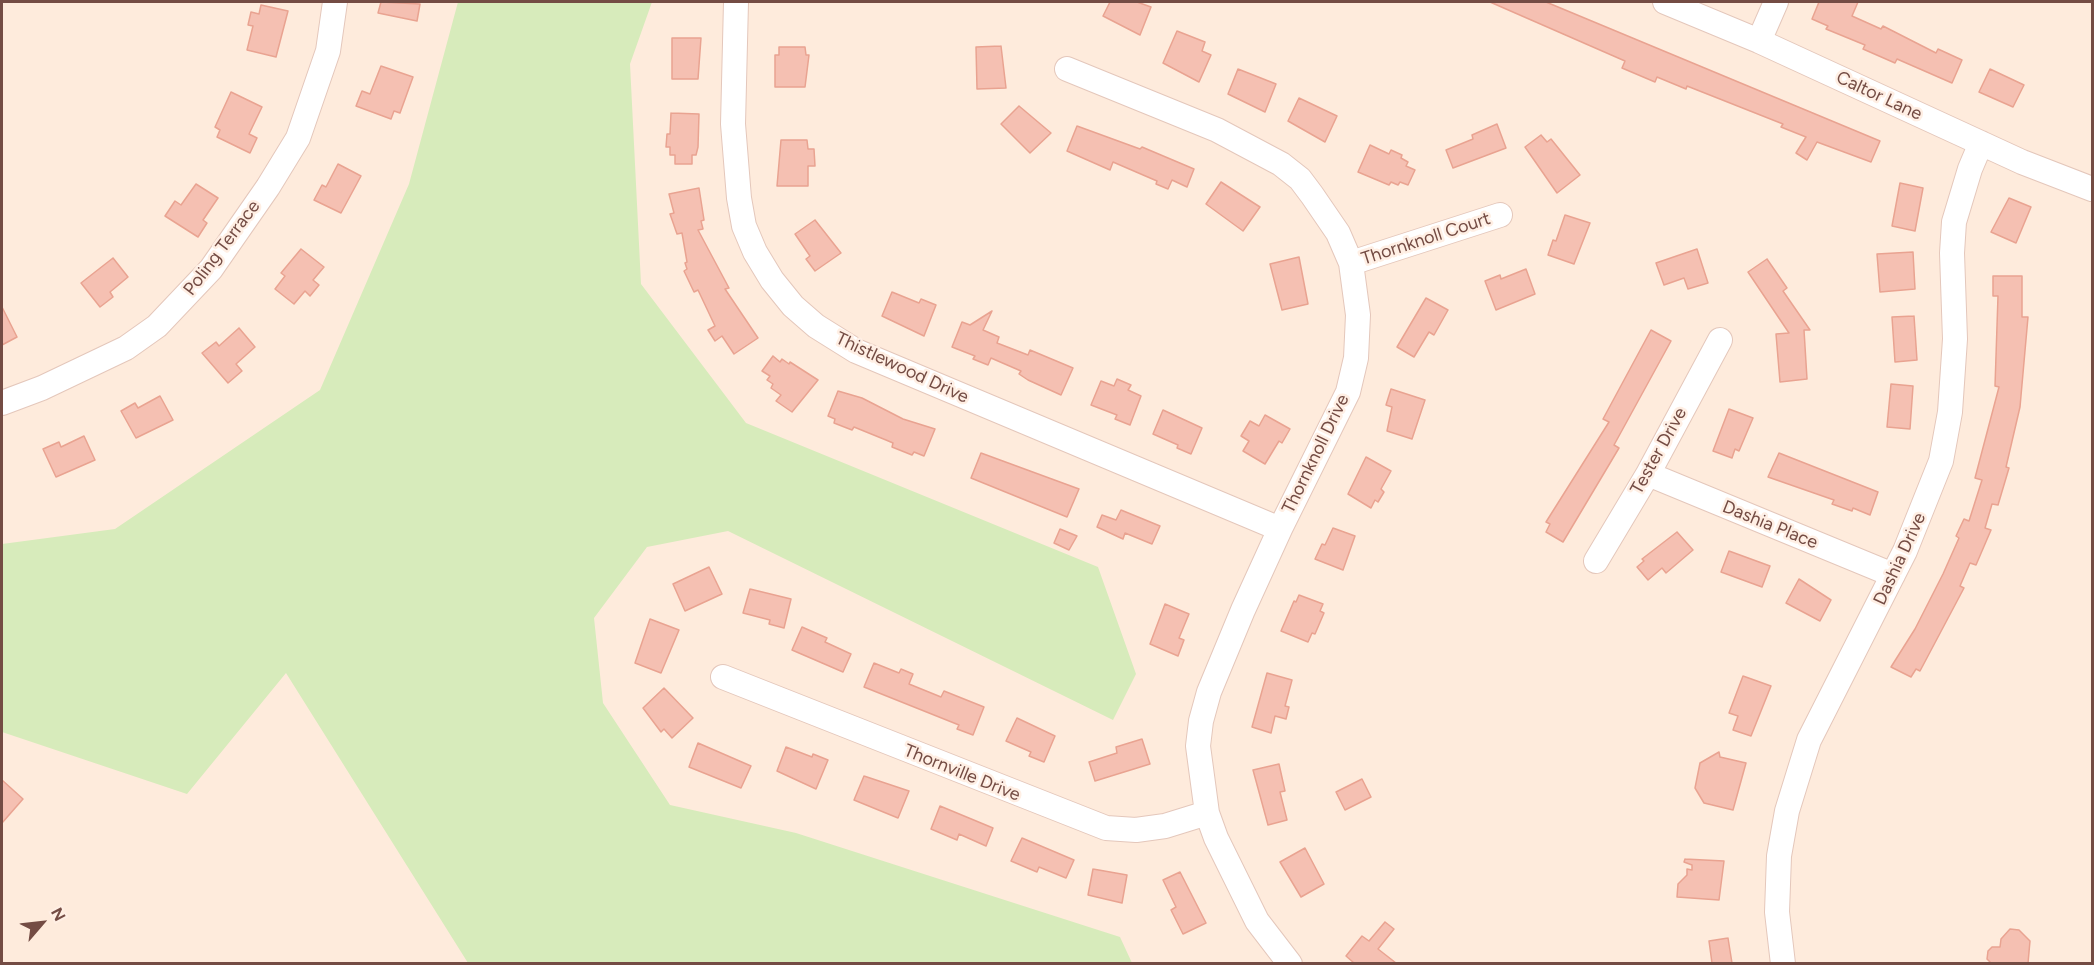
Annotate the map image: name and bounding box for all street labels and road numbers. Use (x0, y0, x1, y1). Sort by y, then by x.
street label: Caltor Lane (1833, 67, 1925, 125)
street label: Poling Terrace (179, 196, 265, 300)
street label: Thornknoll Court (1359, 208, 1493, 270)
street label: Thistlewood Drive (832, 328, 972, 408)
street label: Thornknoll Drive (1278, 391, 1354, 517)
street label: Tester Drive (1626, 404, 1692, 498)
street label: Dashia Place (1719, 496, 1821, 554)
street label: Dashia Drive (1869, 509, 1931, 609)
street label: Thornville Drive (901, 740, 1023, 806)

